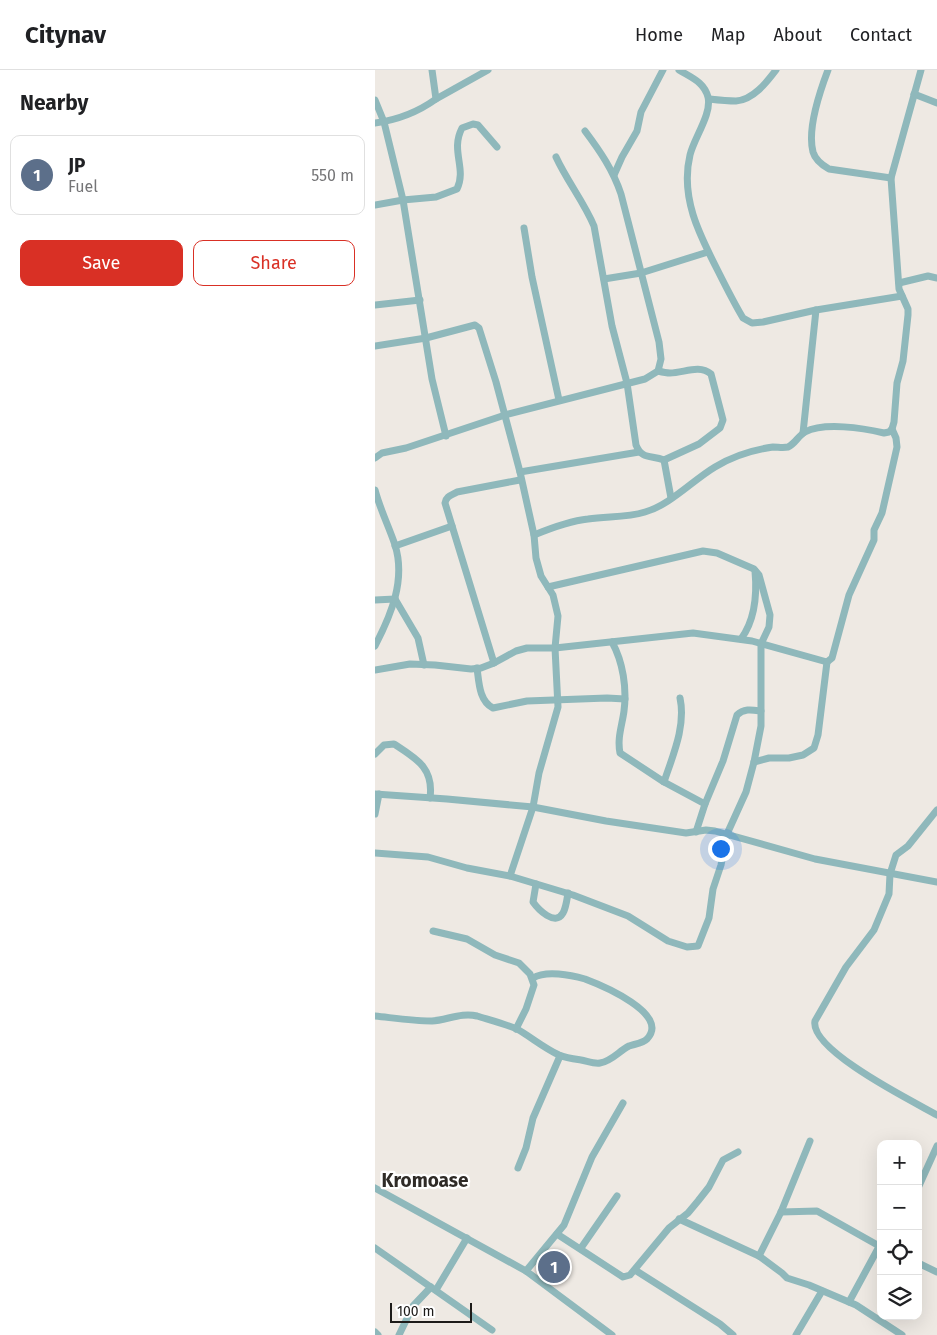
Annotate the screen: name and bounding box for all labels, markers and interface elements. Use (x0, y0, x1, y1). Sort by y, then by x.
text: Citynav (25, 21, 106, 49)
text: Home (635, 24, 683, 46)
text: Map (711, 24, 745, 46)
text: About (773, 24, 822, 46)
text: Contact (850, 24, 912, 46)
text: Nearby (20, 90, 88, 116)
text: JP (68, 154, 85, 177)
text: 1 (33, 166, 41, 185)
text: 550 m (311, 166, 354, 185)
text: Fuel (68, 177, 98, 196)
button: Save (20, 240, 183, 286)
button: Share (193, 240, 355, 286)
your location (708, 836, 734, 862)
map controls (877, 1140, 922, 1320)
button: + (877, 1140, 922, 1185)
district label: Kromoase (381, 1169, 469, 1192)
button: − (877, 1185, 922, 1230)
button: locate (877, 1230, 922, 1275)
pin: 1 (538, 1248, 570, 1286)
button: layers (877, 1275, 922, 1320)
scale bar (390, 1300, 473, 1323)
text: 100 m (397, 1303, 434, 1320)

